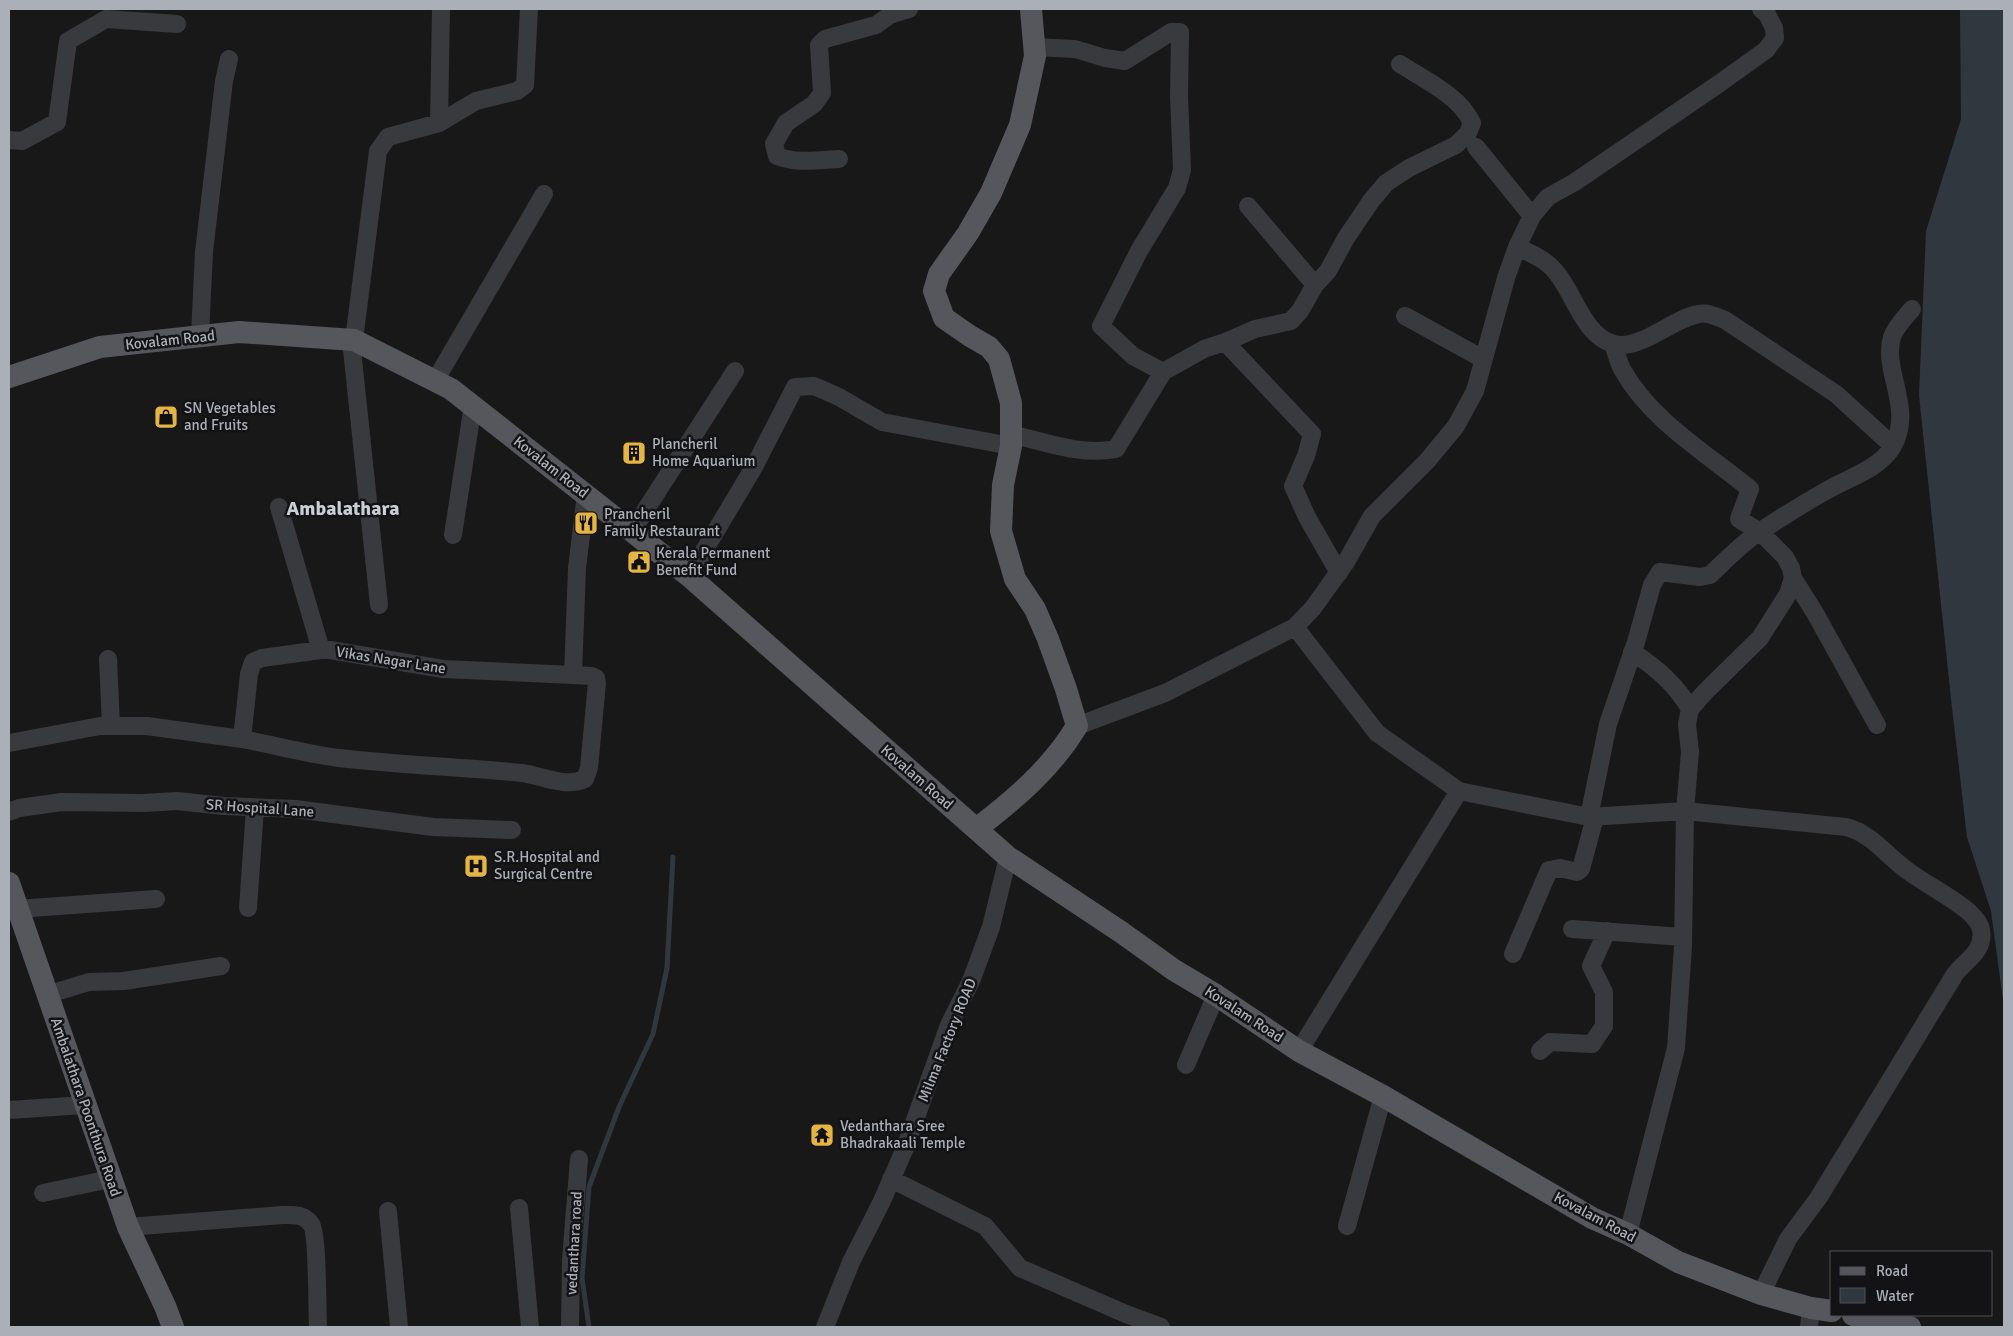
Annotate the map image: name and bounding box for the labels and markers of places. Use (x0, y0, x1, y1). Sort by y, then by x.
place label: SN Vegetables and Fruits (184, 399, 276, 434)
shop icon: SN Vegetables and Fruits (153, 404, 179, 430)
place label: Plancheril Home Aquarium (652, 435, 756, 470)
building icon: Plancheril Home Aquarium (621, 440, 647, 466)
place label: Prancheril Family Restaurant (604, 505, 720, 540)
restaurant icon: Prancheril Family Restaurant (573, 510, 599, 536)
place label: Kerala Permanent Benefit Fund (656, 544, 770, 579)
public building icon: Kerala Permanent Benefit Fund (626, 549, 652, 575)
place label: S.R.Hospital and Surgical Centre (494, 848, 600, 883)
hospital icon: S.R.Hospital and Surgical Centre (463, 853, 489, 879)
place label: Vedanthara Sree Bhadrakaali Temple (840, 1117, 966, 1152)
temple icon: Vedanthara Sree Bhadrakaali Temple (809, 1122, 835, 1148)

